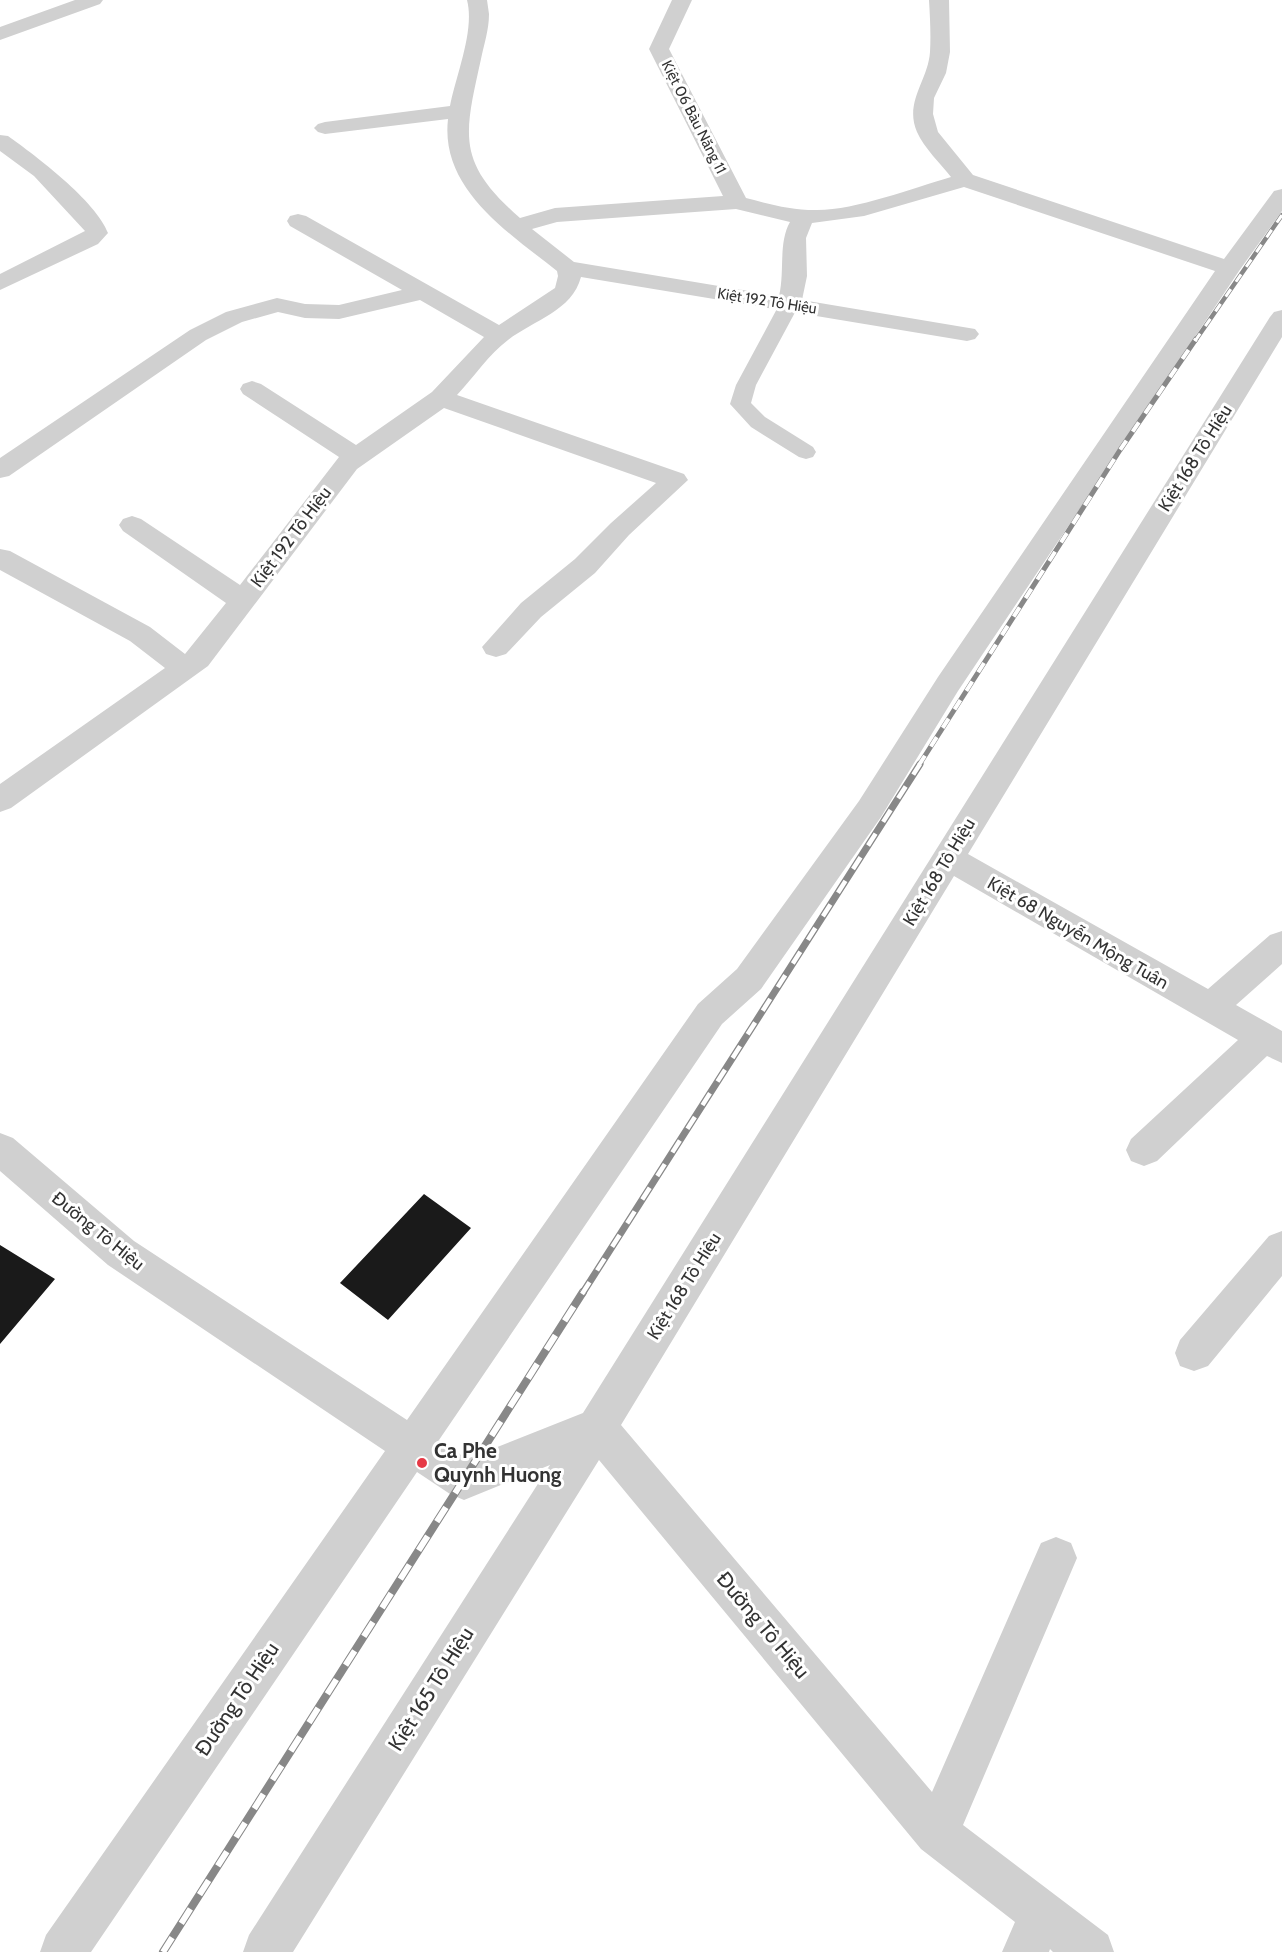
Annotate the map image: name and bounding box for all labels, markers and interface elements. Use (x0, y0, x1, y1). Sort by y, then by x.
street label: Kiệt 06 Bàu Năng 11 (658, 57, 730, 177)
street label: Kiệt 192 Tô Hiệu (716, 284, 818, 318)
street label: Kiệt 168 Tô Hiệu (1153, 400, 1237, 516)
street label: Kiệt 192 Tô Hiệu (246, 482, 336, 592)
street label: Kiệt 168 Tô Hiệu (898, 814, 980, 930)
street label: Kiệt 68 Nguyễn Mộng Tuân (984, 872, 1172, 994)
street label: Đường Tô Hiệu (47, 1187, 149, 1275)
street label: Kiệt 168 Tô Hiệu (642, 1228, 726, 1344)
place label: Ca Phe Quynh Huong (434, 1438, 562, 1487)
marker: Ca Phe Quynh Huong (415, 1456, 429, 1470)
street label: Đường Tô Hiệu (712, 1566, 815, 1683)
street label: Kiệt 165 Tô Hiệu (383, 1622, 479, 1755)
street label: Đường Tô Hiệu (189, 1637, 284, 1760)

